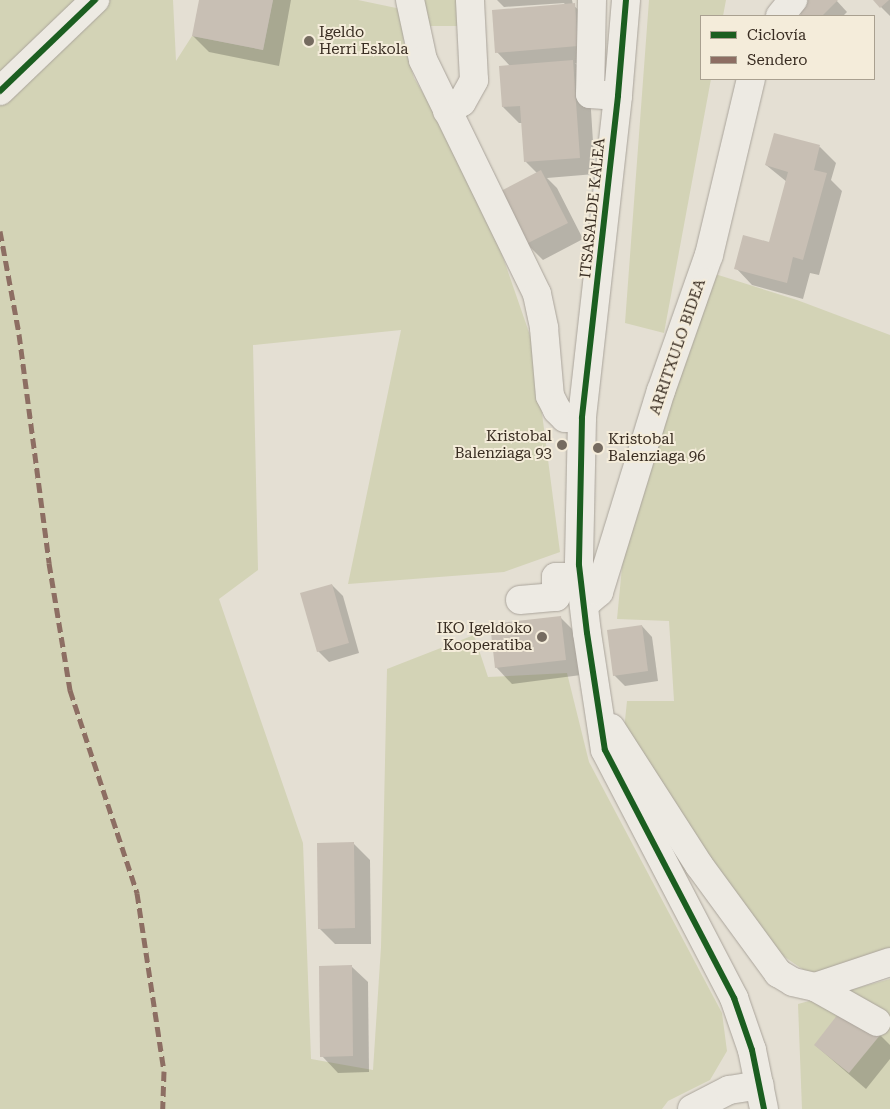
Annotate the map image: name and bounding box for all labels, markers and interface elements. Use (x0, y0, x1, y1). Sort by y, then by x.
legend (700, 15, 875, 80)
place label: Igeldo Herri Eskola (319, 23, 408, 58)
text: Ciclovía (747, 26, 806, 44)
marker: Igeldo Herri Eskola (303, 35, 315, 47)
text: Sendero (747, 51, 808, 69)
street label: ITSASALDE KALEA (577, 137, 609, 279)
street label: ARRITXULO BIDEA (646, 277, 710, 417)
place label: Kristobal Balenziaga 93 (454, 427, 552, 462)
place label: Kristobal Balenziaga 96 (608, 430, 706, 465)
marker: Kristobal Balenziaga 93 (556, 439, 568, 451)
marker: Kristobal Balenziaga 96 (592, 442, 604, 454)
place label: IKO Igeldoko Kooperatiba (437, 619, 532, 654)
marker: IKO Igeldoko Kooperatiba (536, 631, 548, 643)

